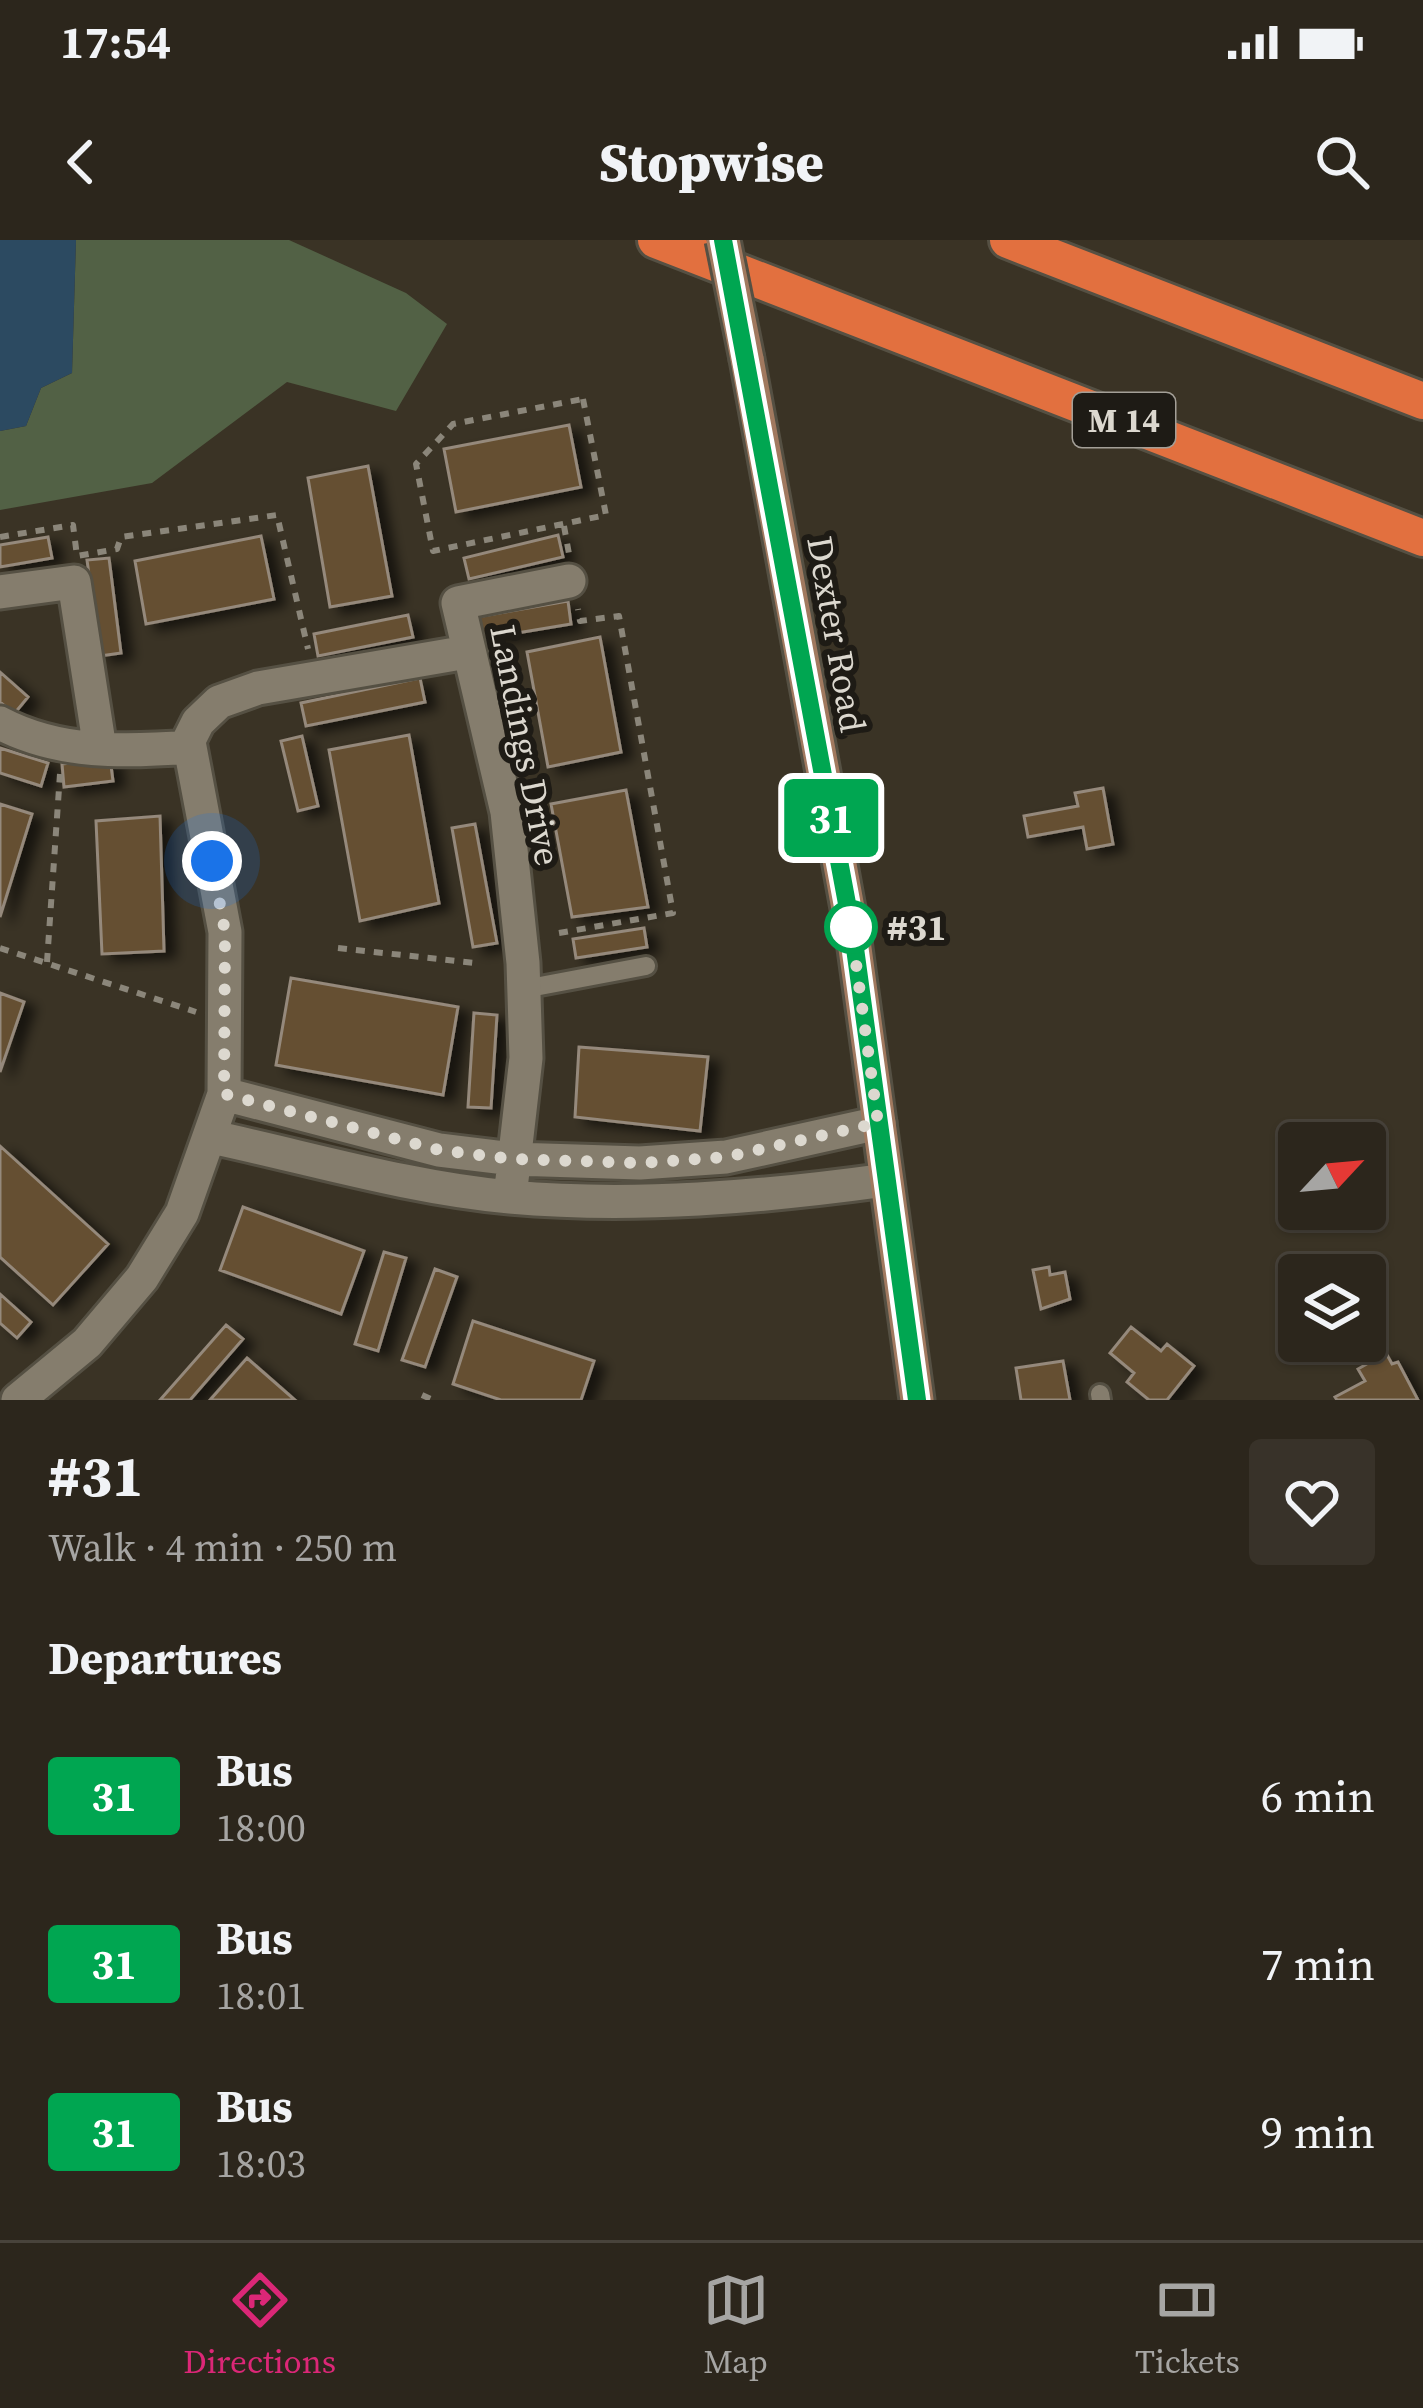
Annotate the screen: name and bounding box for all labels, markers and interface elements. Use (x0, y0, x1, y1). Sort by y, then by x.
text: 17:54 (60, 11, 171, 73)
text: Stopwise (599, 125, 824, 199)
icon: back (48, 129, 114, 195)
icon: search (1309, 129, 1375, 195)
road number: M 14 (1073, 393, 1175, 447)
street label: Dexter Road (795, 532, 878, 736)
street label: Landings Drive (478, 621, 573, 869)
line badge: 31 (777, 779, 885, 857)
text: 31 (808, 789, 854, 847)
your location (182, 831, 242, 891)
marker: #31 (826, 902, 876, 952)
place label: #31 (887, 903, 946, 952)
north arrow (1278, 1122, 1386, 1230)
map controls (1278, 1122, 1386, 1362)
button: layers (1278, 1254, 1386, 1362)
text: #31 (48, 1437, 144, 1515)
button: heart (1249, 1439, 1375, 1565)
text: Walk · 4 min · 250 m (48, 1521, 397, 1574)
text: Departures (48, 1627, 282, 1689)
text: Bus (216, 1739, 293, 1801)
text: 6 min (1261, 1765, 1375, 1827)
text: 31 (91, 1767, 137, 1825)
text: 18:00 (216, 1801, 306, 1854)
text: Bus (216, 1907, 293, 1969)
text: 7 min (1261, 1933, 1375, 1995)
text: 31 (91, 1935, 137, 1993)
text: 18:01 (216, 1969, 306, 2022)
text: Bus (216, 2075, 293, 2137)
text: 9 min (1261, 2101, 1375, 2163)
text: 31 (91, 2103, 137, 2161)
text: 18:03 (216, 2137, 306, 2190)
tab: Directions (183, 2267, 336, 2384)
tab: Map (703, 2267, 769, 2384)
tab: Tickets (1135, 2267, 1240, 2384)

